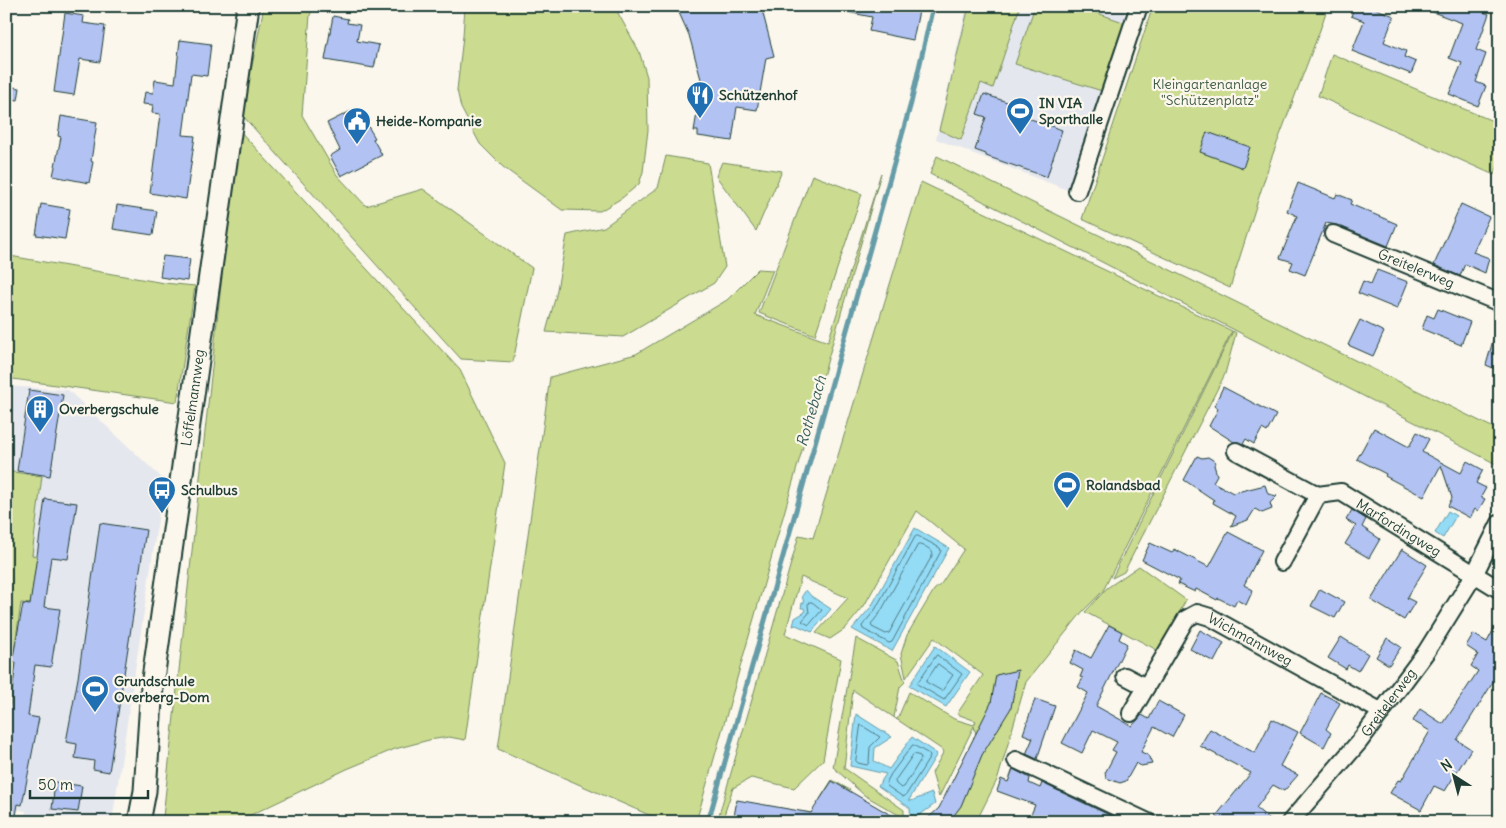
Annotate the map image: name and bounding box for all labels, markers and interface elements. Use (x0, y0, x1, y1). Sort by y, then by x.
park label: Kleingartenanlage "Schützenplatz" (1153, 75, 1267, 109)
restaurant icon: Schützenhof (685, 80, 715, 119)
place label: Schützenhof (719, 86, 799, 104)
place label: IN VIA Sporthalle (1039, 94, 1103, 128)
sports icon: IN VIA Sporthalle (1005, 96, 1035, 135)
public building icon: Heide-Kompanie (342, 106, 372, 145)
place label: Heide-Kompanie (376, 112, 482, 130)
street label: Greitelerweg (1375, 245, 1457, 292)
street label: Löffelmannweg (177, 348, 208, 447)
water label: Rothebach (792, 373, 830, 449)
building icon: Overbergschule (25, 394, 55, 433)
place label: Overbergschule (59, 400, 159, 418)
sports icon: Rolandsbad (1052, 470, 1082, 509)
bus stop icon: Schulbus (147, 475, 177, 514)
place label: Rolandsbad (1086, 476, 1161, 494)
place label: Schulbus (181, 481, 238, 499)
street label: Marfordingweg (1353, 495, 1444, 561)
street label: Wichmannweg (1205, 609, 1296, 670)
street label: Greitelerweg (1357, 665, 1420, 740)
place label: Grundschule Overberg-Dom (114, 672, 210, 706)
sports icon: Grundschule Overberg-Dom (80, 674, 110, 713)
north arrow (1428, 750, 1478, 800)
text: N (1437, 755, 1456, 776)
scale bar (30, 768, 148, 800)
text: 50 m (38, 775, 73, 794)

